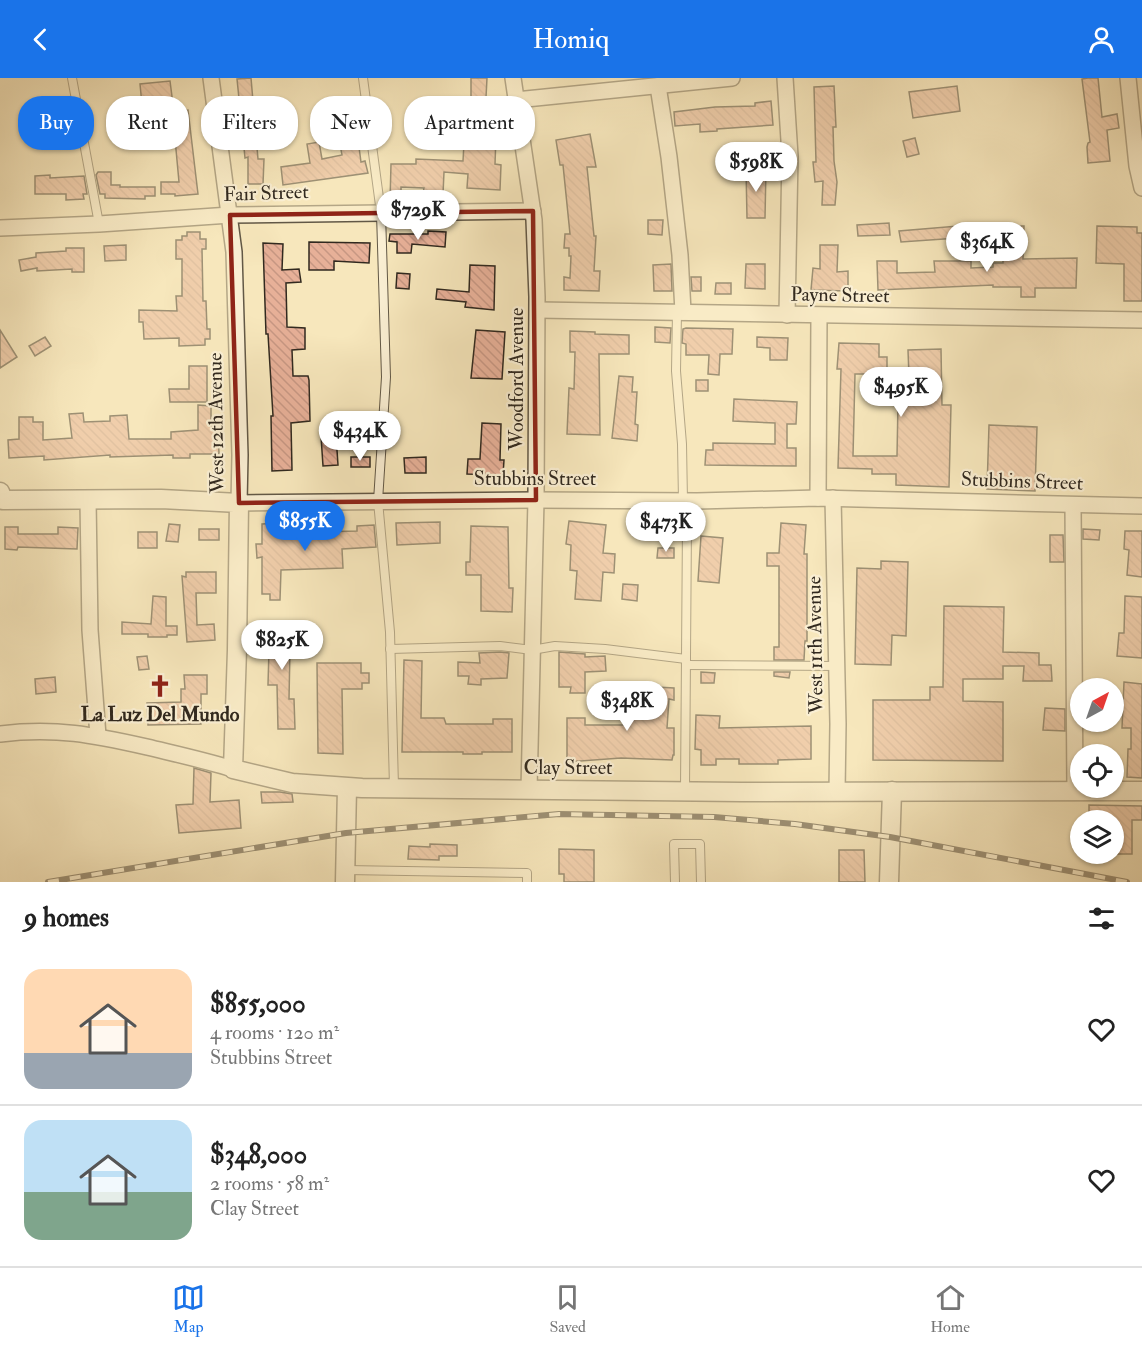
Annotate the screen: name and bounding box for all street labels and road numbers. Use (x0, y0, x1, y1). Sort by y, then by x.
street label: Fair Street (223, 179, 310, 207)
street label: Payne Street (790, 282, 890, 308)
street label: Woodford Avenue (504, 308, 529, 451)
street label: West 12th Avenue (202, 352, 230, 495)
street label: Stubbins Street (474, 466, 597, 491)
street label: Stubbins Street (960, 466, 1084, 496)
street label: West 11th Avenue (801, 576, 829, 715)
street label: Clay Street (523, 755, 613, 780)

